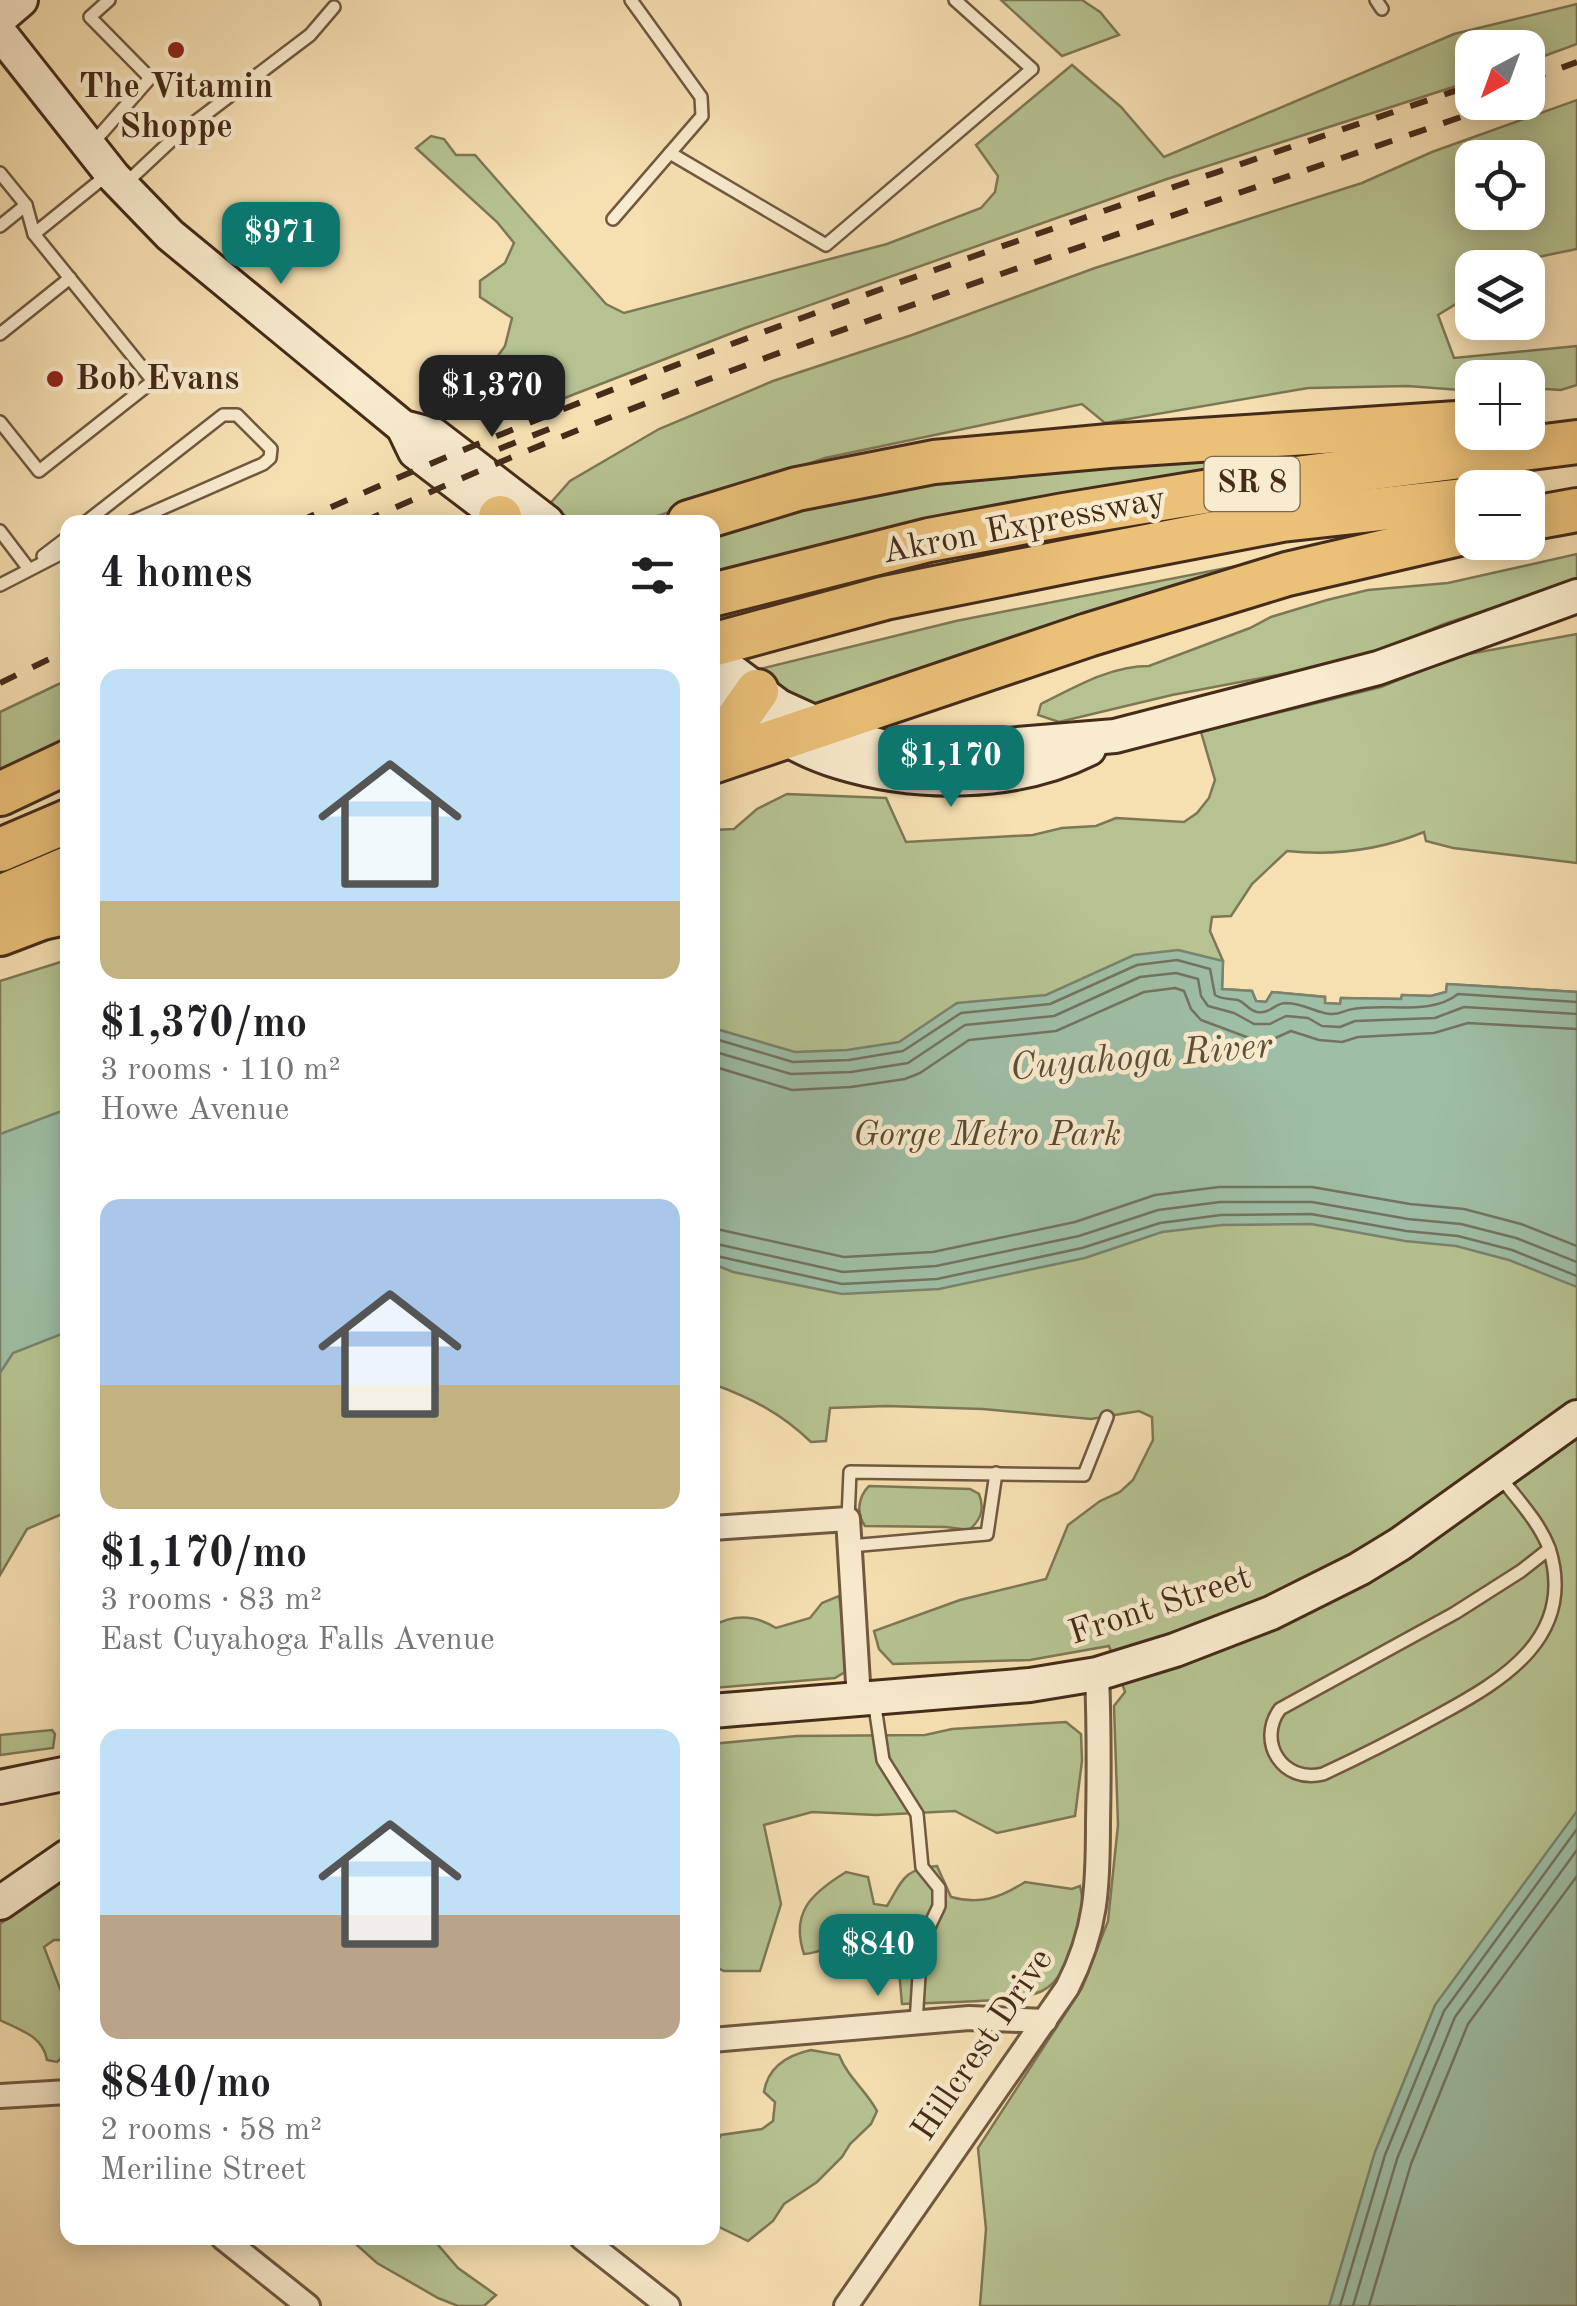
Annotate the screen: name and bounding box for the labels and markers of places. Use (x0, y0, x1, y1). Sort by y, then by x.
marker: The Vitamin Shoppe (165, 39, 187, 61)
place label: The Vitamin Shoppe (79, 70, 273, 145)
pin: $971 (222, 202, 340, 287)
pin: $1,370 (411, 355, 573, 440)
place label: Bob Evans (75, 362, 239, 397)
marker: Bob Evans (44, 368, 66, 390)
pin: $1,170 (870, 725, 1032, 810)
pin: $840 (819, 1914, 937, 1999)

